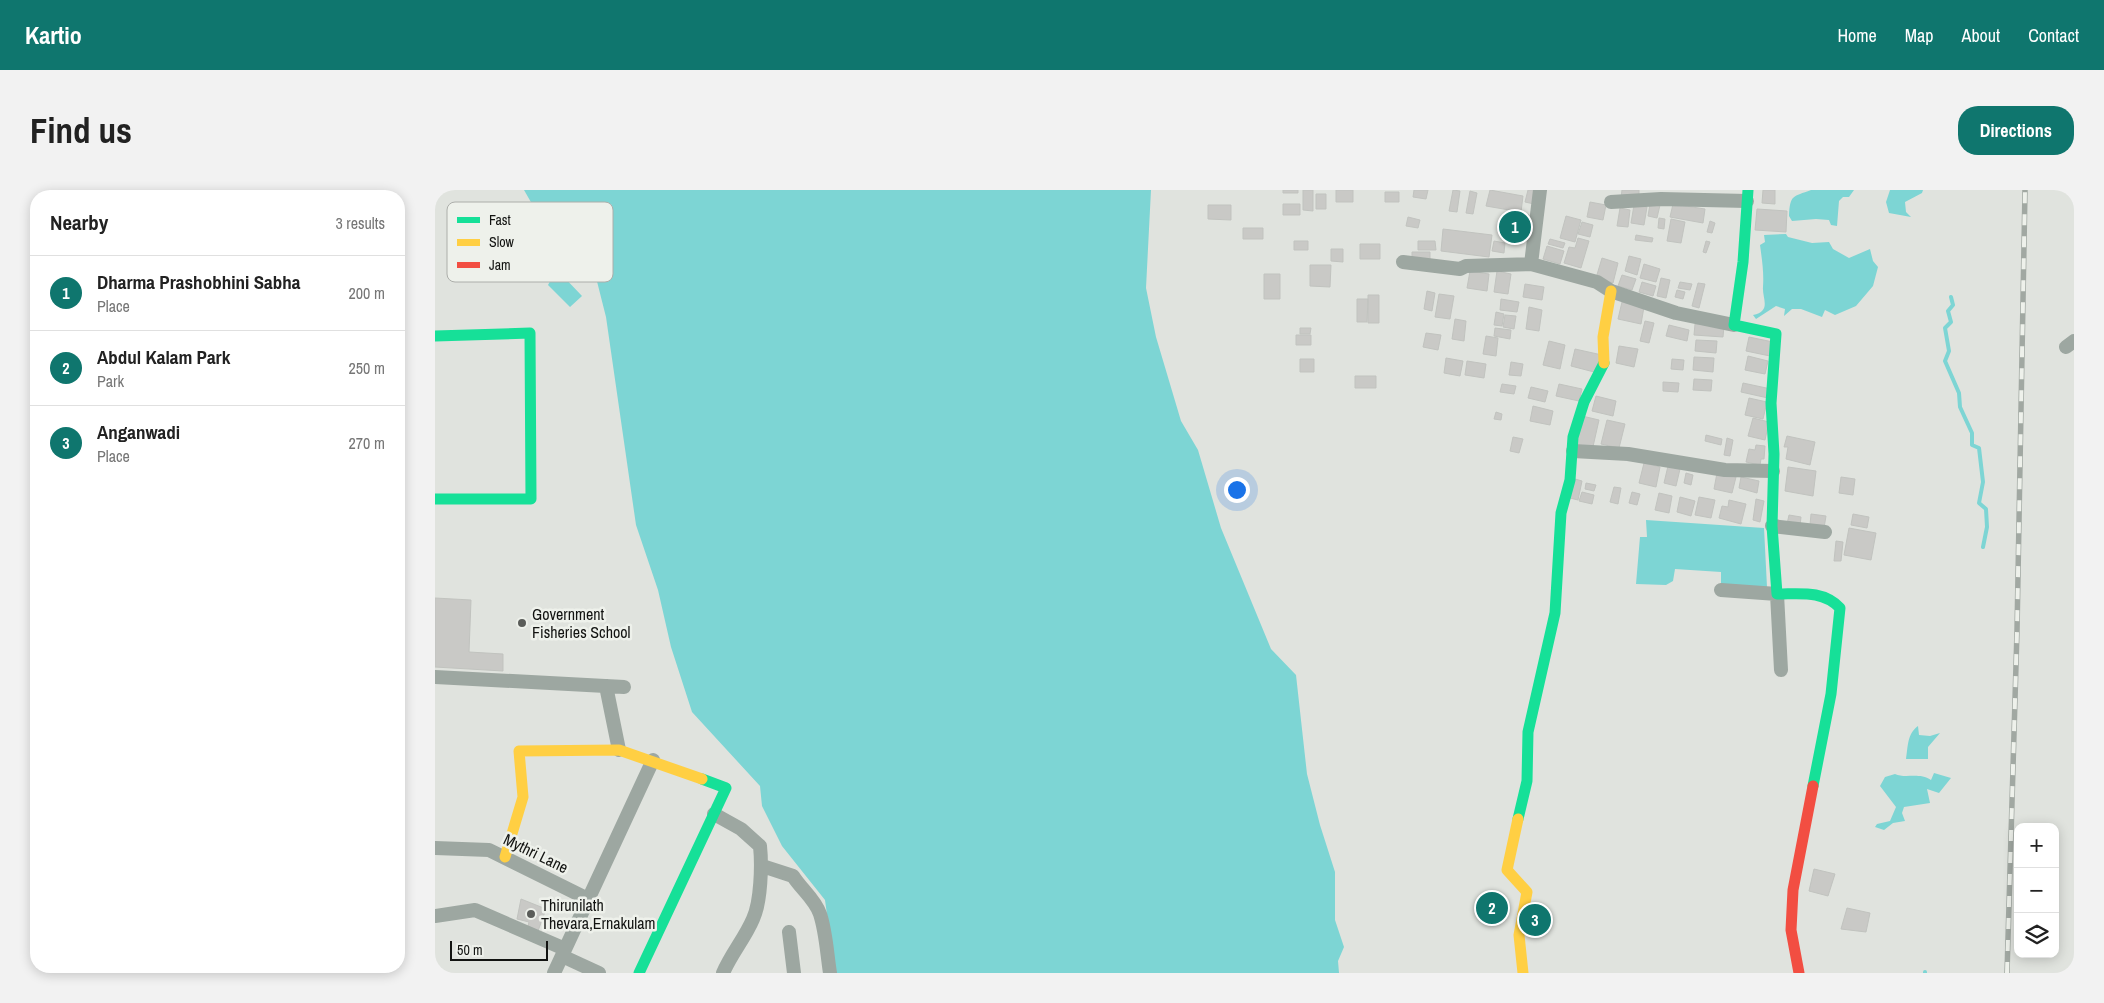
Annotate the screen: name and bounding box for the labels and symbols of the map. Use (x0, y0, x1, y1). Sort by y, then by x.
legend (447, 202, 613, 282)
pin: 1 (1499, 208, 1531, 246)
text: Fast (489, 211, 511, 229)
text: Slow (489, 233, 515, 251)
text: Jam (489, 256, 511, 274)
your location (1224, 477, 1250, 503)
place label: Government Fisheries School (532, 603, 631, 643)
marker: Government Fisheries School (516, 617, 528, 629)
street label: Mythri Lane (500, 828, 572, 878)
pin: 2 (1476, 889, 1508, 927)
place label: Thirunilath Thevara,Ernakulam (541, 894, 655, 934)
pin: 3 (1519, 901, 1551, 939)
marker: Thirunilath Thevara,Ernakulam (525, 908, 537, 920)
scale bar (450, 938, 547, 961)

